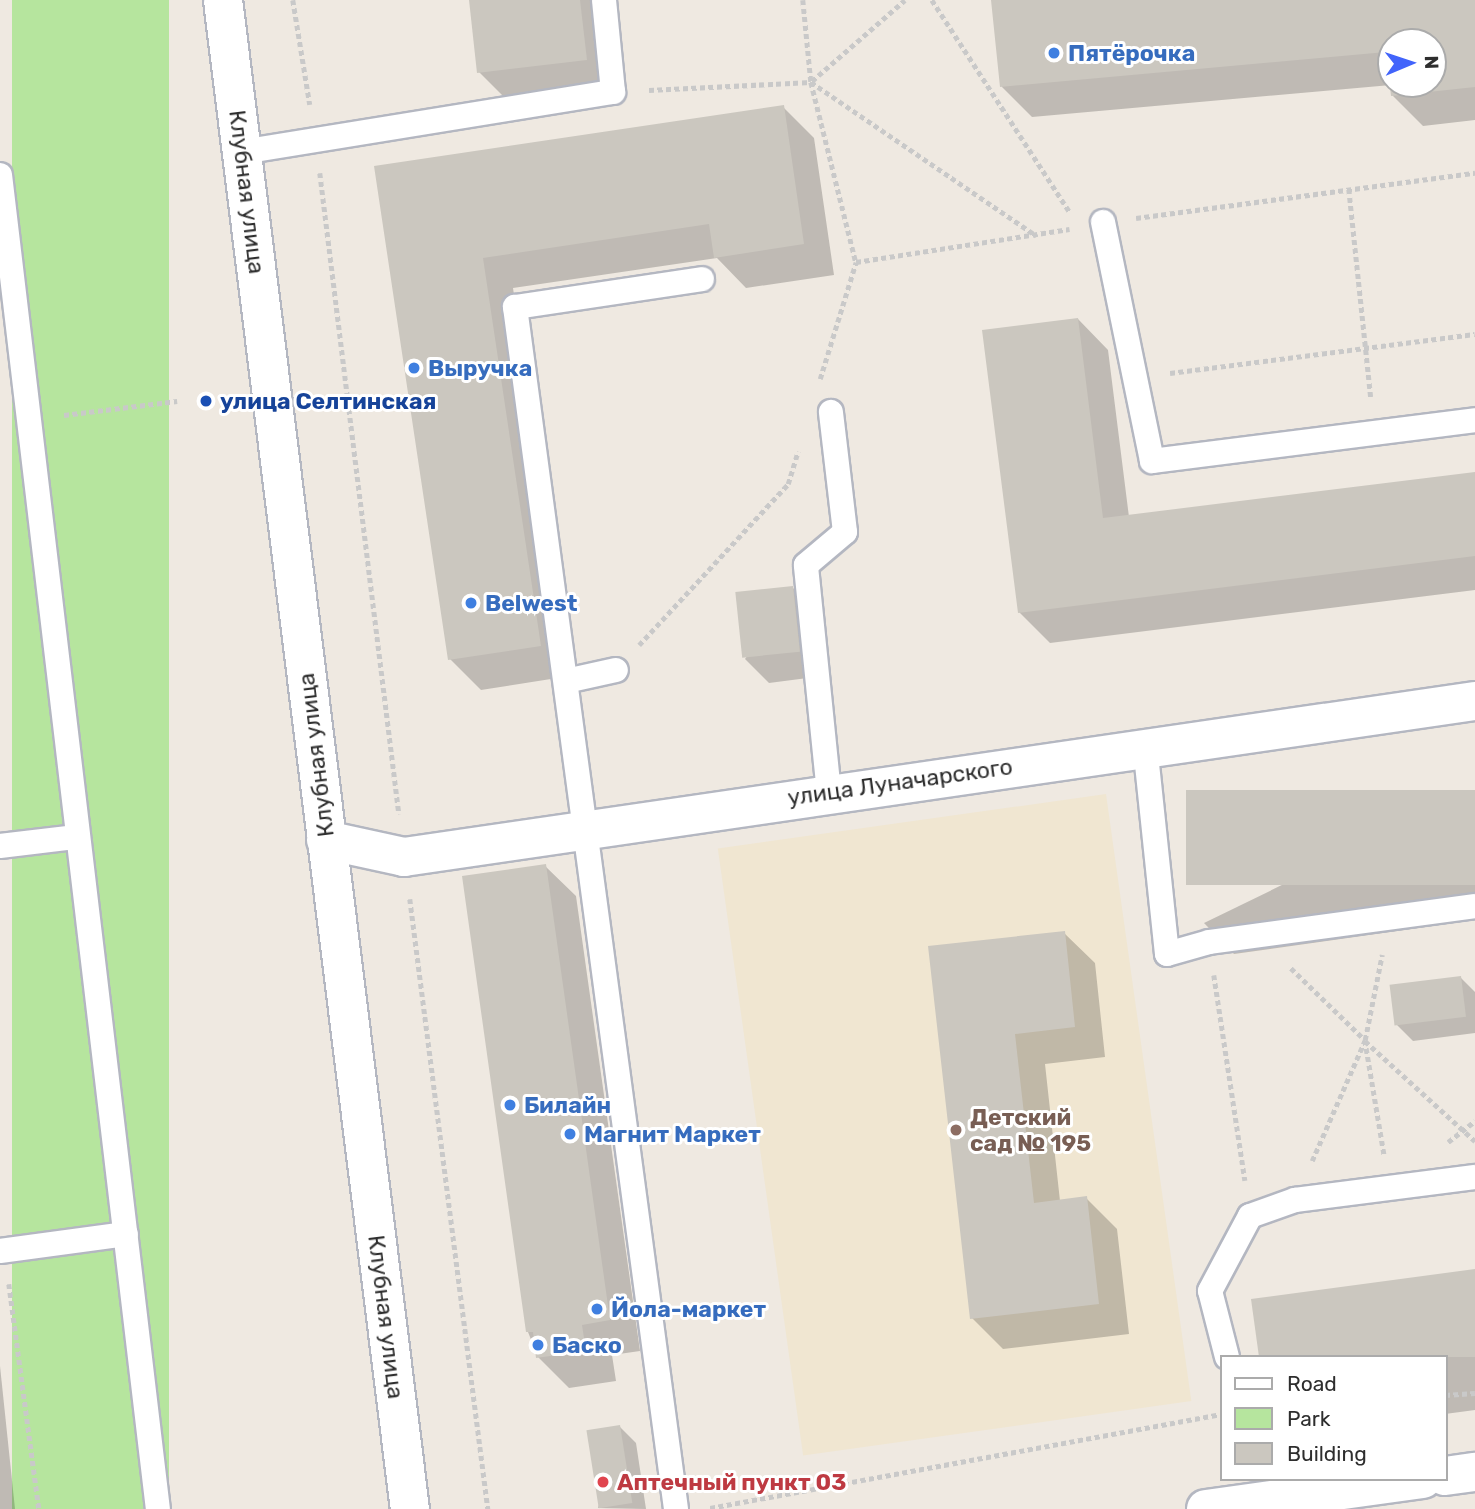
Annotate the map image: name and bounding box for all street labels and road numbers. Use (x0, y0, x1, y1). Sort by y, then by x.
street label: Клубная улица (223, 108, 271, 276)
street label: Клубная улица (292, 671, 340, 839)
street label: улица Луначарского (786, 753, 1014, 811)
street label: Клубная улица (362, 1233, 410, 1401)

